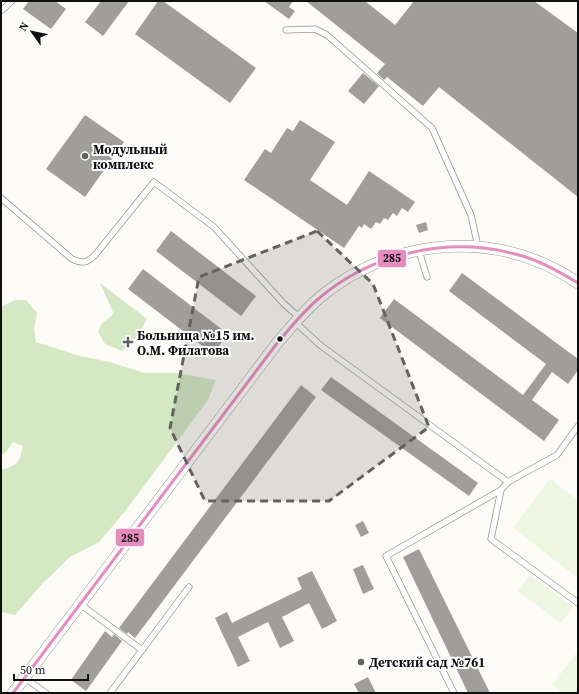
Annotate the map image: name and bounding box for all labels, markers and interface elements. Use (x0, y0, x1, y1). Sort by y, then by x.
north arrow (12, 12, 52, 52)
text: N (16, 19, 33, 34)
place label: Модульный комплекс (93, 141, 168, 173)
marker: Модульный комплекс (80, 151, 90, 161)
line badge: 285 (377, 249, 407, 268)
text: 285 (383, 251, 401, 266)
place label: Больница №15 им. О.М. Филатова (137, 327, 255, 359)
unlabelled marker (275, 334, 285, 344)
marker: Больница №15 им. О.М. Филатова (122, 336, 134, 348)
line badge: 285 (115, 528, 145, 547)
text: 285 (121, 531, 139, 546)
place label: Детский сад №761 (369, 654, 485, 671)
scale bar (14, 656, 88, 682)
marker: Детский сад №761 (356, 657, 366, 667)
text: 50 m (20, 662, 46, 678)

